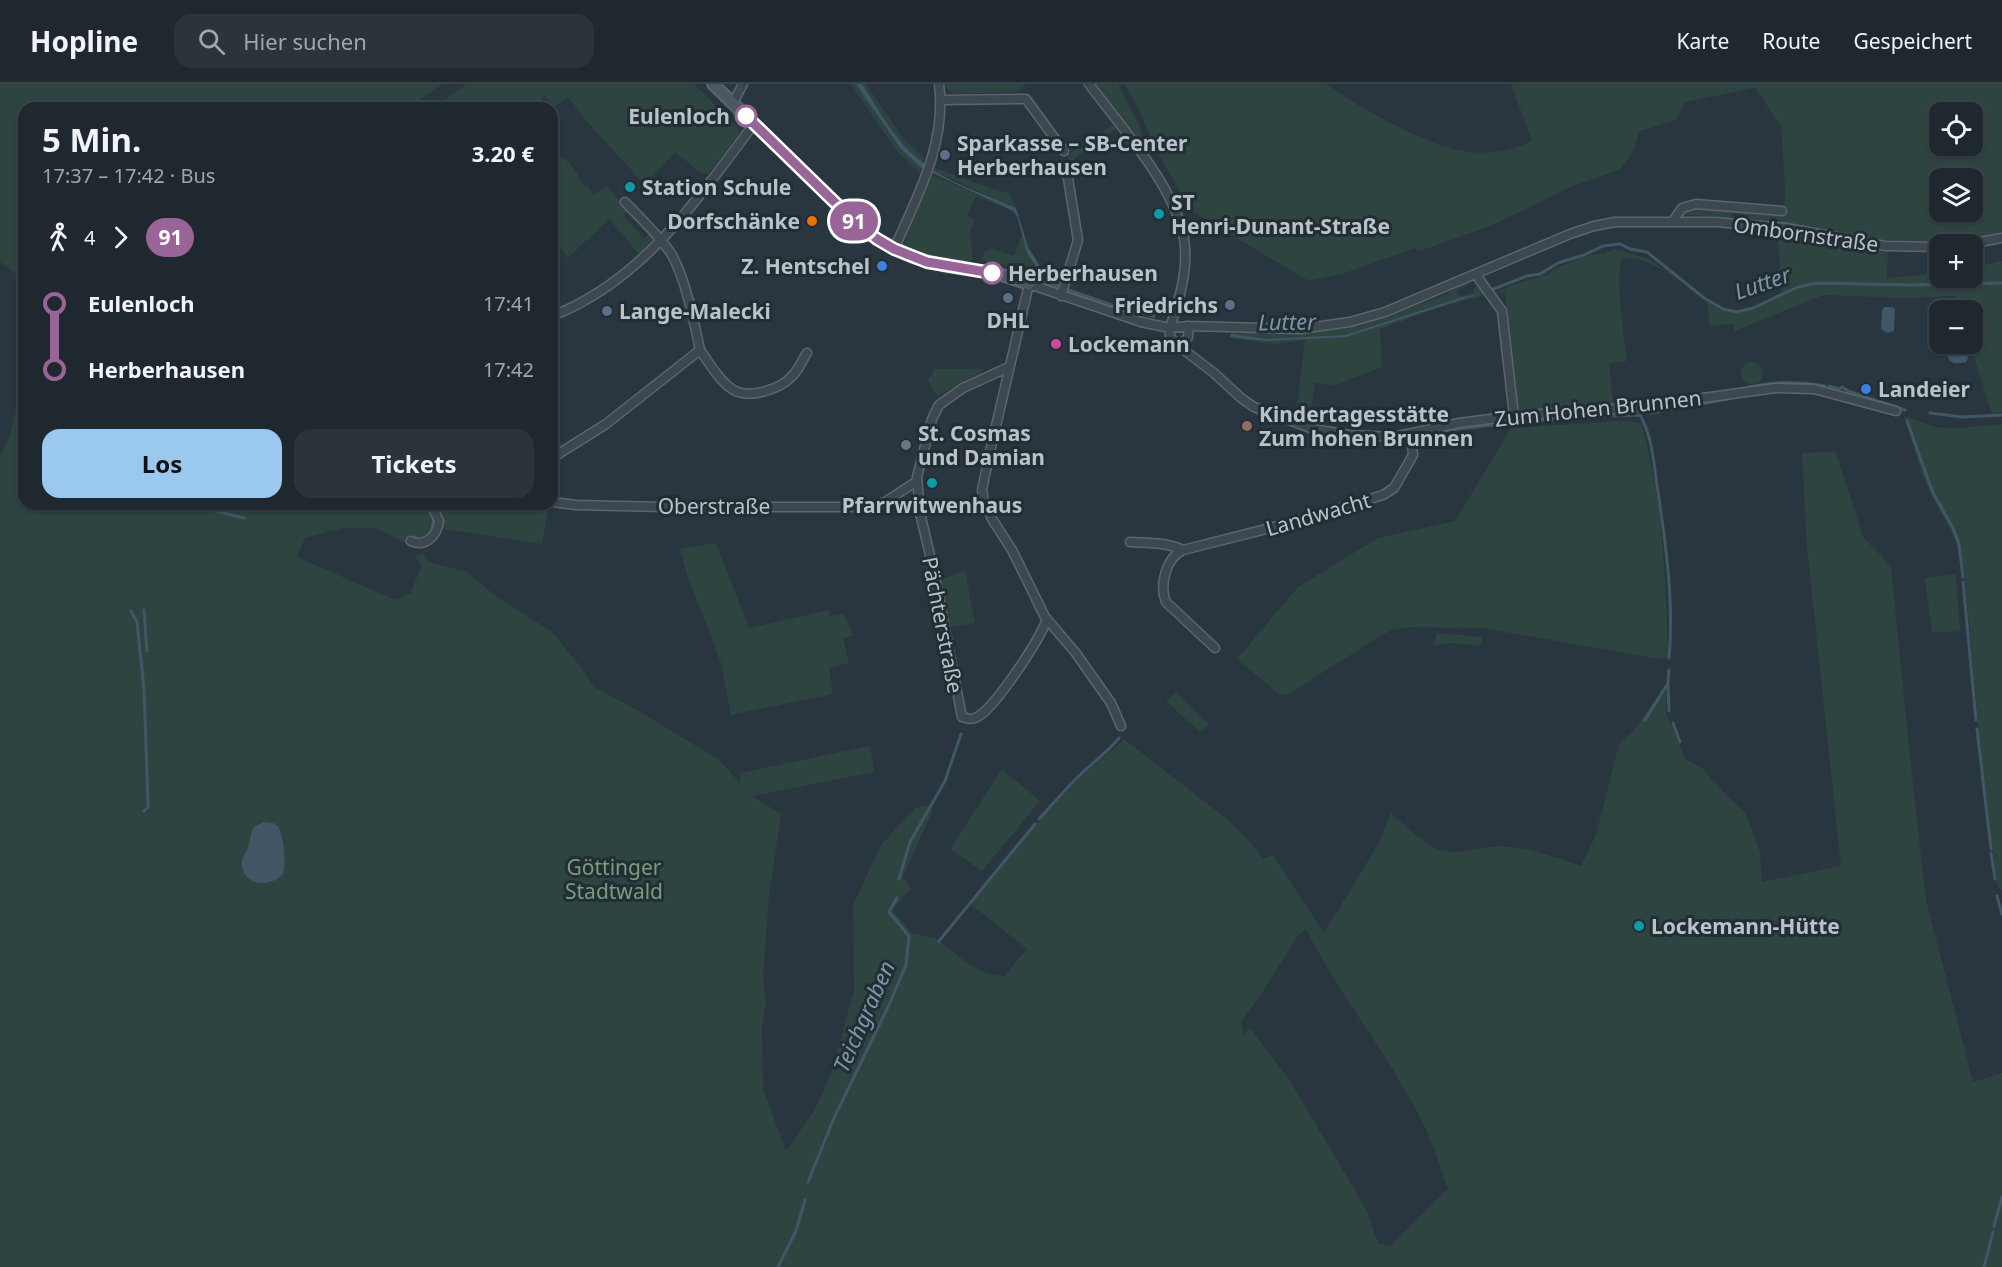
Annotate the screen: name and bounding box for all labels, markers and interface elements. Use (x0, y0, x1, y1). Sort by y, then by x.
search box (174, 14, 594, 68)
text: Hopline (30, 22, 138, 60)
icon: search (195, 25, 228, 58)
text: Hier suchen (243, 26, 367, 56)
text: Karte (1676, 27, 1729, 55)
text: Route (1762, 27, 1820, 55)
text: Gespeichert (1853, 27, 1972, 55)
place label: Eulenloch (628, 102, 730, 130)
map controls (1929, 102, 1983, 354)
button: locate (1929, 102, 1983, 156)
marker: Eulenloch (735, 105, 757, 127)
text: 5 Min. (42, 117, 141, 162)
place label: Sparkasse – SB-Center Herberhausen (957, 129, 1188, 181)
text: 3.20 € (472, 138, 534, 168)
marker: Sparkasse – SB-Center Herberhausen (938, 148, 952, 162)
text: 17:37 – 17:42 · Bus (42, 162, 215, 189)
button: layers (1929, 168, 1983, 222)
place label: Station Schule (642, 173, 791, 201)
marker: Station Schule (623, 180, 637, 194)
place label: ST Henri-Dunant-Straße (1171, 188, 1390, 240)
line badge: 91 (827, 202, 881, 240)
place label: Dorfschänke (667, 207, 800, 235)
text: 91 (842, 207, 866, 235)
marker: ST Henri-Dunant-Straße (1152, 207, 1166, 221)
street label: Ombornstraße (1732, 210, 1880, 258)
marker: Dorfschänke (805, 214, 819, 228)
icon: walk (42, 221, 75, 254)
icon: forward (104, 221, 137, 254)
text: 91 (158, 223, 182, 251)
text: 4 (84, 224, 95, 251)
button: + (1929, 234, 1983, 288)
place label: Z. Hentschel (741, 252, 870, 280)
water label: Lutter (1730, 258, 1795, 306)
marker: Z. Hentschel (875, 259, 889, 273)
place label: Herberhausen (1008, 259, 1158, 287)
marker: Herberhausen (981, 262, 1003, 284)
text: Eulenloch (88, 288, 195, 318)
text: 17:41 (483, 290, 534, 317)
marker: DHL (1001, 291, 1015, 305)
place label: Friedrichs (1114, 291, 1218, 319)
place label: Lange-Malecki (619, 297, 771, 325)
marker: Friedrichs (1223, 298, 1237, 312)
button: − (1929, 300, 1983, 354)
marker: Lange-Malecki (600, 304, 614, 318)
water label: Lutter (1258, 305, 1317, 337)
place label: DHL (986, 306, 1030, 334)
place label: Lockemann (1068, 330, 1190, 358)
marker: Lockemann (1049, 337, 1063, 351)
text: Herberhausen (88, 354, 245, 384)
text: 17:42 (483, 356, 534, 383)
place label: Landeier (1878, 375, 1971, 403)
marker: Landeier (1859, 382, 1873, 396)
street label: Zum Hohen Brunnen (1493, 383, 1703, 433)
place label: Kindertagesstätte Zum hohen Brunnen (1259, 400, 1473, 452)
place label: St. Cosmas und Damian (918, 419, 1045, 471)
marker: Kindertagesstätte Zum hohen Brunnen (1240, 419, 1254, 433)
button: Los (42, 429, 282, 498)
button: Tickets (294, 429, 534, 498)
marker: St. Cosmas und Damian (899, 438, 913, 452)
marker: Pfarrwitwenhaus (925, 476, 939, 490)
street label: Landwacht (1262, 486, 1374, 542)
place label: Pfarrwitwenhaus (842, 491, 1022, 519)
street label: Oberstraße (658, 492, 770, 520)
street label: Pächterstraße (916, 554, 970, 696)
park label: Göttinger Stadtwald (565, 853, 663, 905)
place label: Lockemann-Hütte (1651, 912, 1840, 940)
marker: Lockemann-Hütte (1632, 919, 1646, 933)
water label: Teichgraben (825, 956, 901, 1076)

